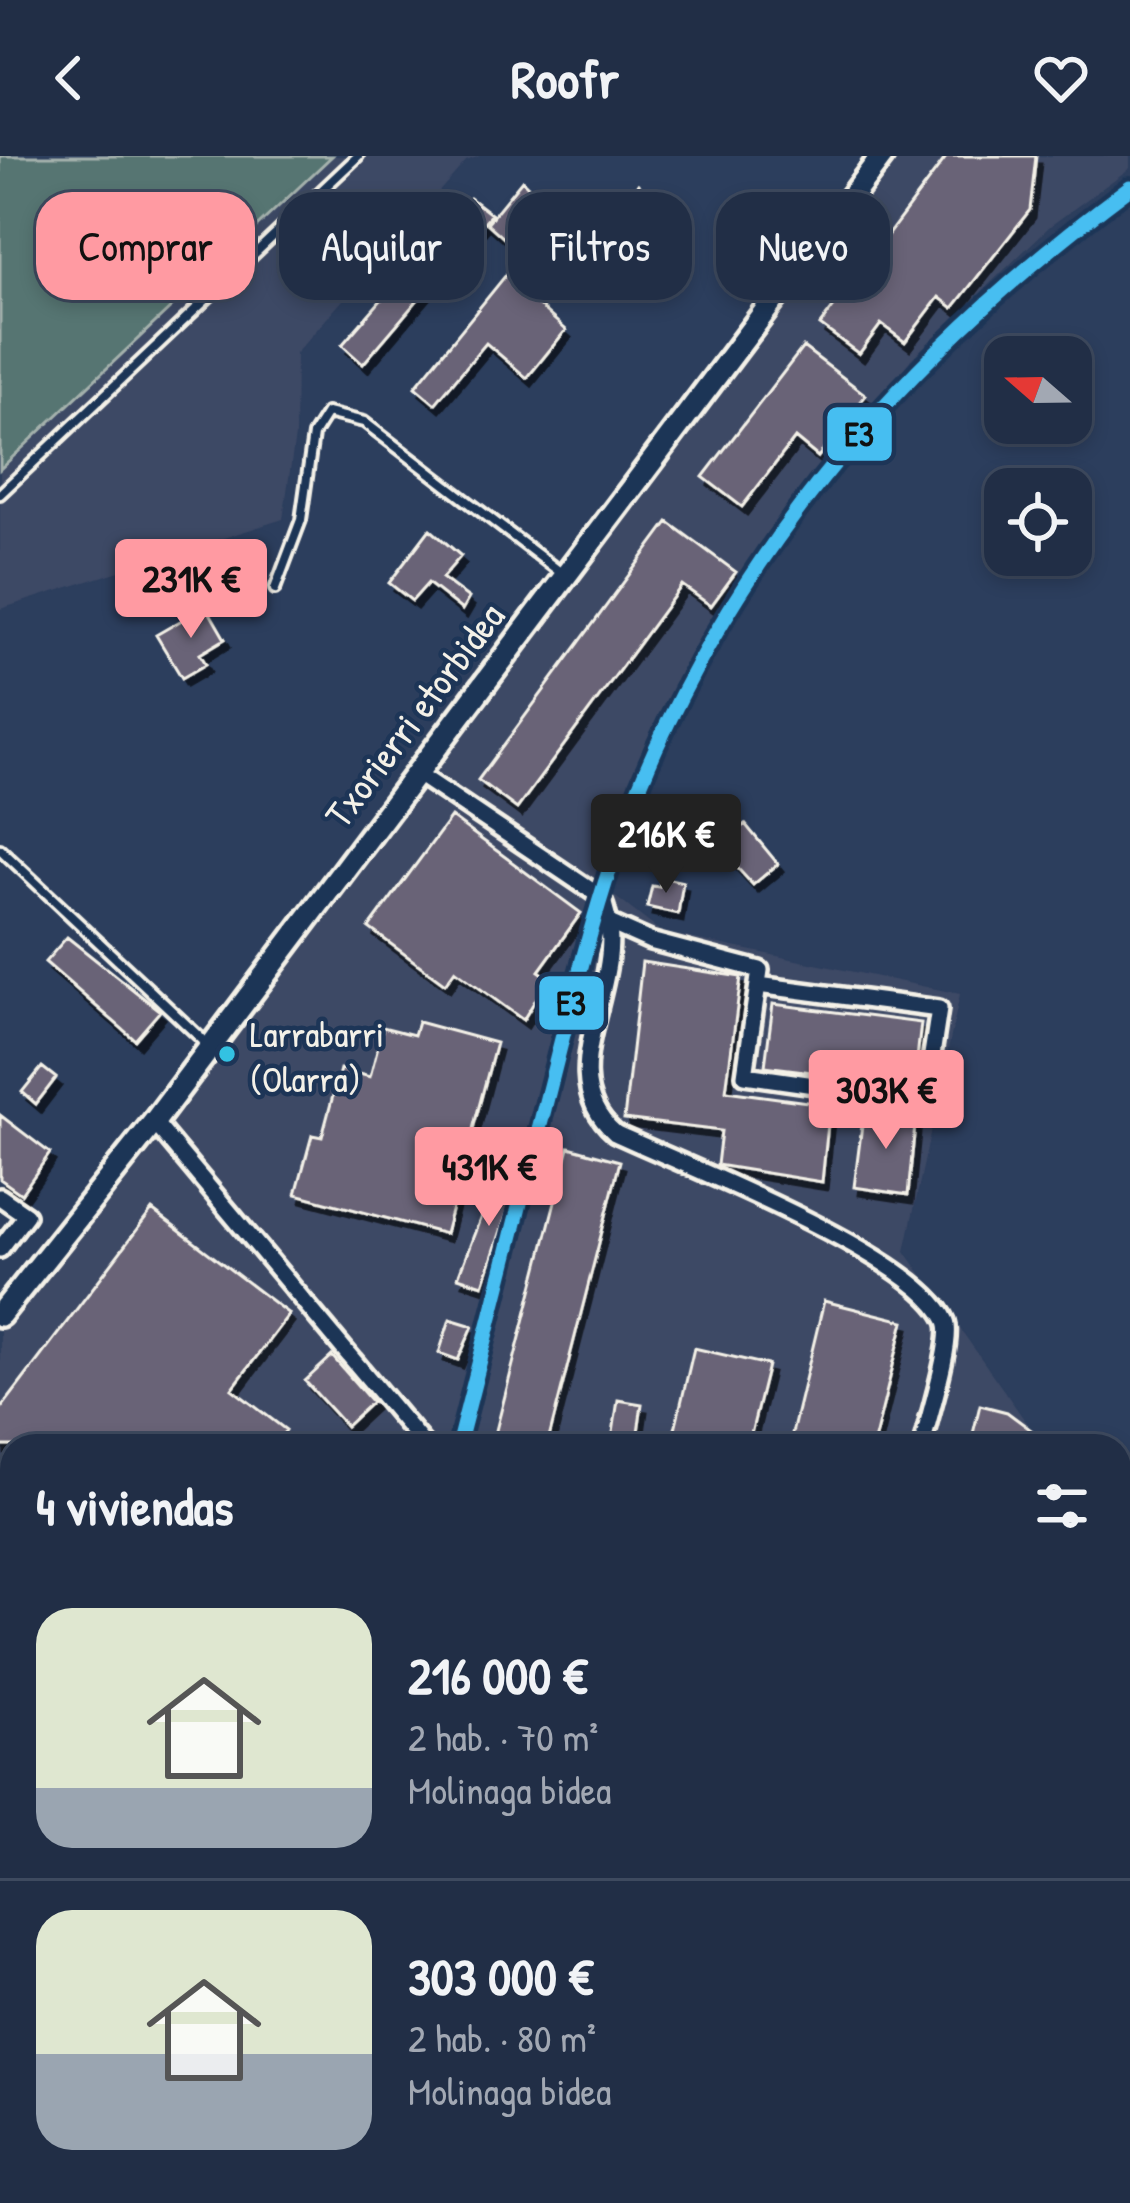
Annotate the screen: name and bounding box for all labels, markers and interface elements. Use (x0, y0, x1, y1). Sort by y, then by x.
text: Roofr (511, 42, 619, 115)
icon: back (36, 45, 102, 111)
icon: heart (1028, 45, 1094, 111)
chip: Comprar (36, 192, 255, 300)
chip: Alquilar (279, 192, 484, 300)
chip: Filtros (508, 192, 692, 300)
chip: Nuevo (716, 192, 890, 300)
north arrow (984, 336, 1092, 444)
map controls (984, 336, 1092, 576)
line badge: E3 (825, 405, 894, 463)
text: E3 (844, 412, 874, 456)
button: locate (984, 468, 1092, 576)
pin: 231K € (93, 539, 289, 641)
text: 231K € (142, 551, 240, 604)
street label: Txorierri etorbidea (312, 591, 516, 838)
pin: 216K € (568, 794, 764, 896)
text: 216K € (618, 806, 714, 859)
line badge: E3 (537, 974, 606, 1032)
text: E3 (556, 981, 586, 1025)
place label: Larrabarri (Olarra) (250, 1009, 384, 1103)
marker: Larrabarri (Olarra) (216, 1043, 238, 1065)
pin: 303K € (788, 1050, 984, 1152)
text: 303K € (836, 1062, 936, 1115)
pin: 431K € (391, 1127, 587, 1229)
text: 431K € (442, 1139, 536, 1192)
text: 4 viviendas (36, 1472, 233, 1541)
icon: filters (1029, 1473, 1095, 1539)
text: 216 000 € (408, 1641, 587, 1710)
icon: home (132, 1656, 276, 1800)
text: 2 hab. · 70 m² (408, 1710, 598, 1763)
text: Molinaga bidea (408, 1763, 611, 1816)
text: 303 000 € (408, 1942, 593, 2011)
icon: home (132, 1958, 276, 2102)
text: 2 hab. · 80 m² (408, 2011, 596, 2064)
text: Molinaga bidea (408, 2064, 611, 2117)

